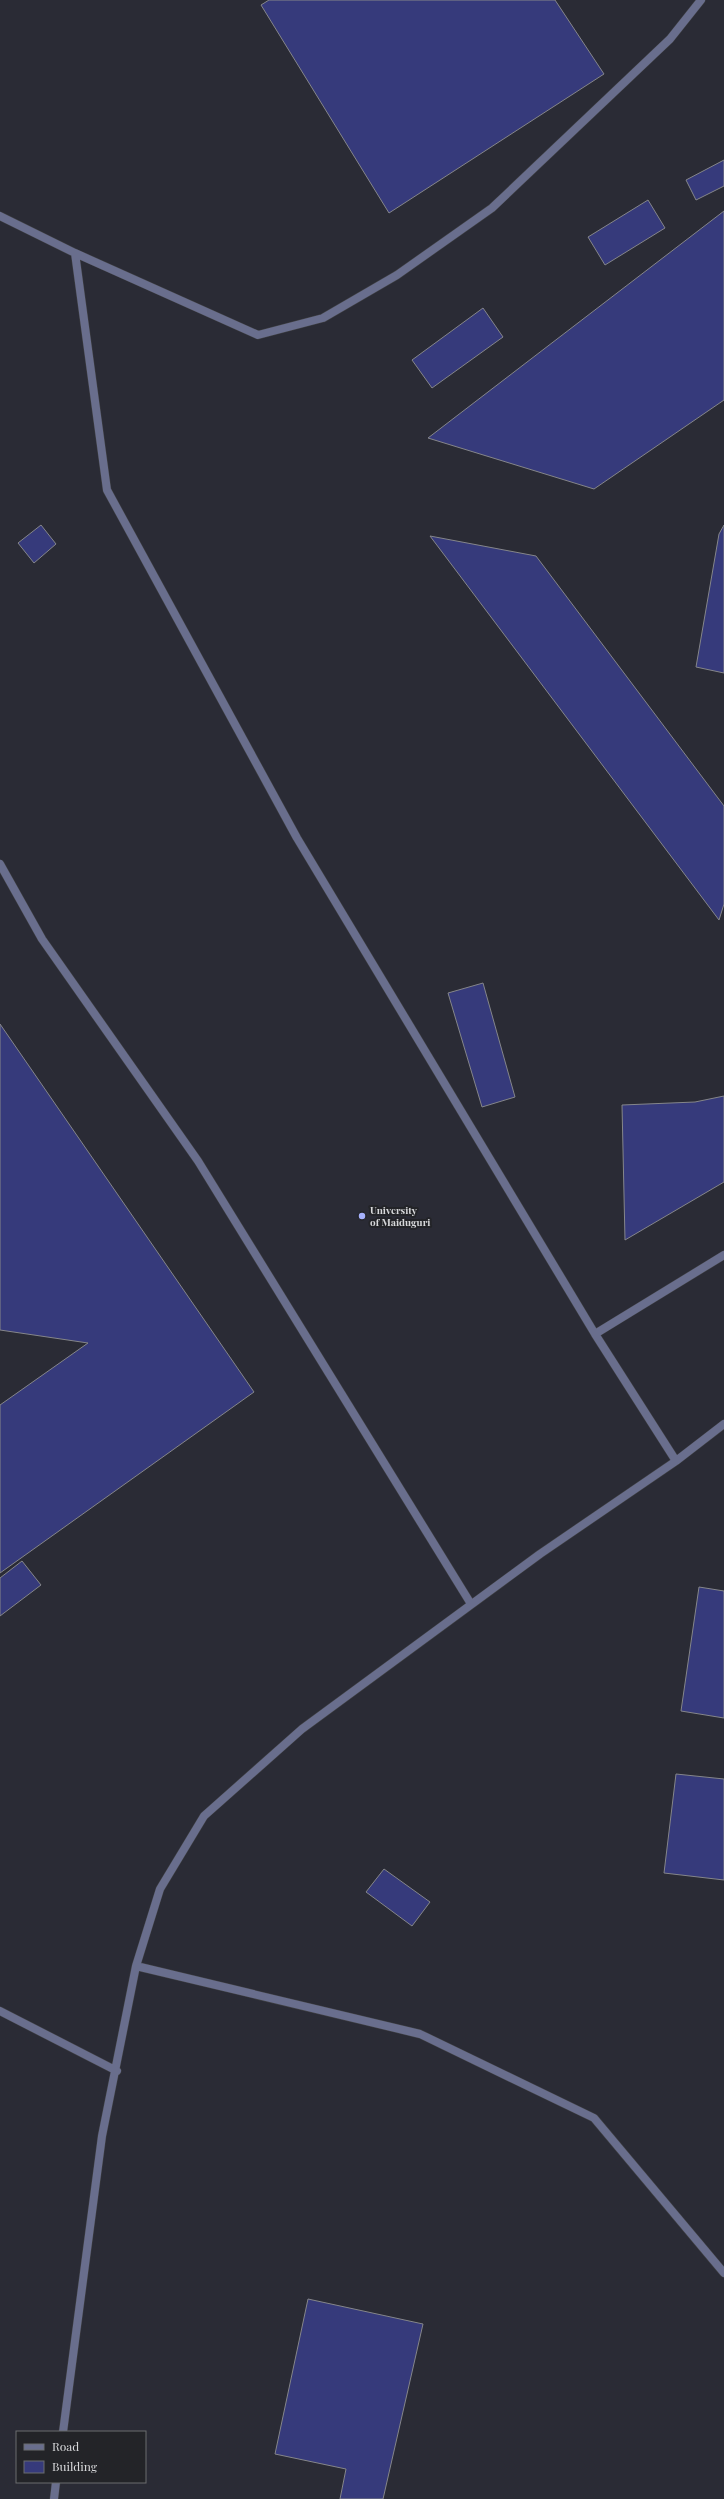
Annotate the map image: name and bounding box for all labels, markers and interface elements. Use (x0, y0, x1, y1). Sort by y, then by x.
place label: University of Maiduguri (370, 1203, 431, 1229)
marker: University of Maiduguri (357, 1211, 367, 1221)
legend (16, 2431, 146, 2483)
text: Road (52, 2438, 79, 2454)
text: Building (52, 2458, 98, 2474)

